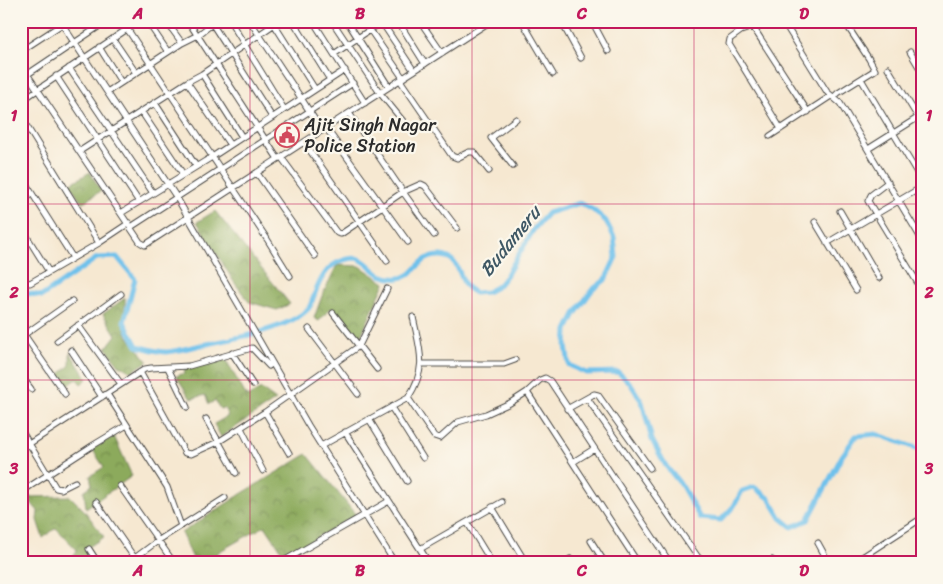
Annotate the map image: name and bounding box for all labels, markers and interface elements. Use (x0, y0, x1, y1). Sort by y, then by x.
text: A (132, 0, 143, 28)
text: B (355, 0, 366, 28)
text: C (576, 0, 588, 28)
text: D (799, 0, 809, 28)
text: 1 (11, 101, 18, 130)
text: 1 (926, 101, 933, 130)
place label: Ajit Singh Nagar Police Station (303, 109, 437, 162)
public building icon: Ajit Singh Nagar Police Station (274, 122, 300, 148)
water label: Budameru (471, 196, 551, 284)
text: 2 (8, 278, 19, 307)
text: 2 (923, 278, 934, 307)
text: 3 (9, 454, 19, 483)
text: 3 (924, 454, 934, 483)
text: A (132, 556, 143, 584)
text: B (355, 556, 366, 584)
text: C (576, 556, 588, 584)
text: D (799, 556, 809, 584)

